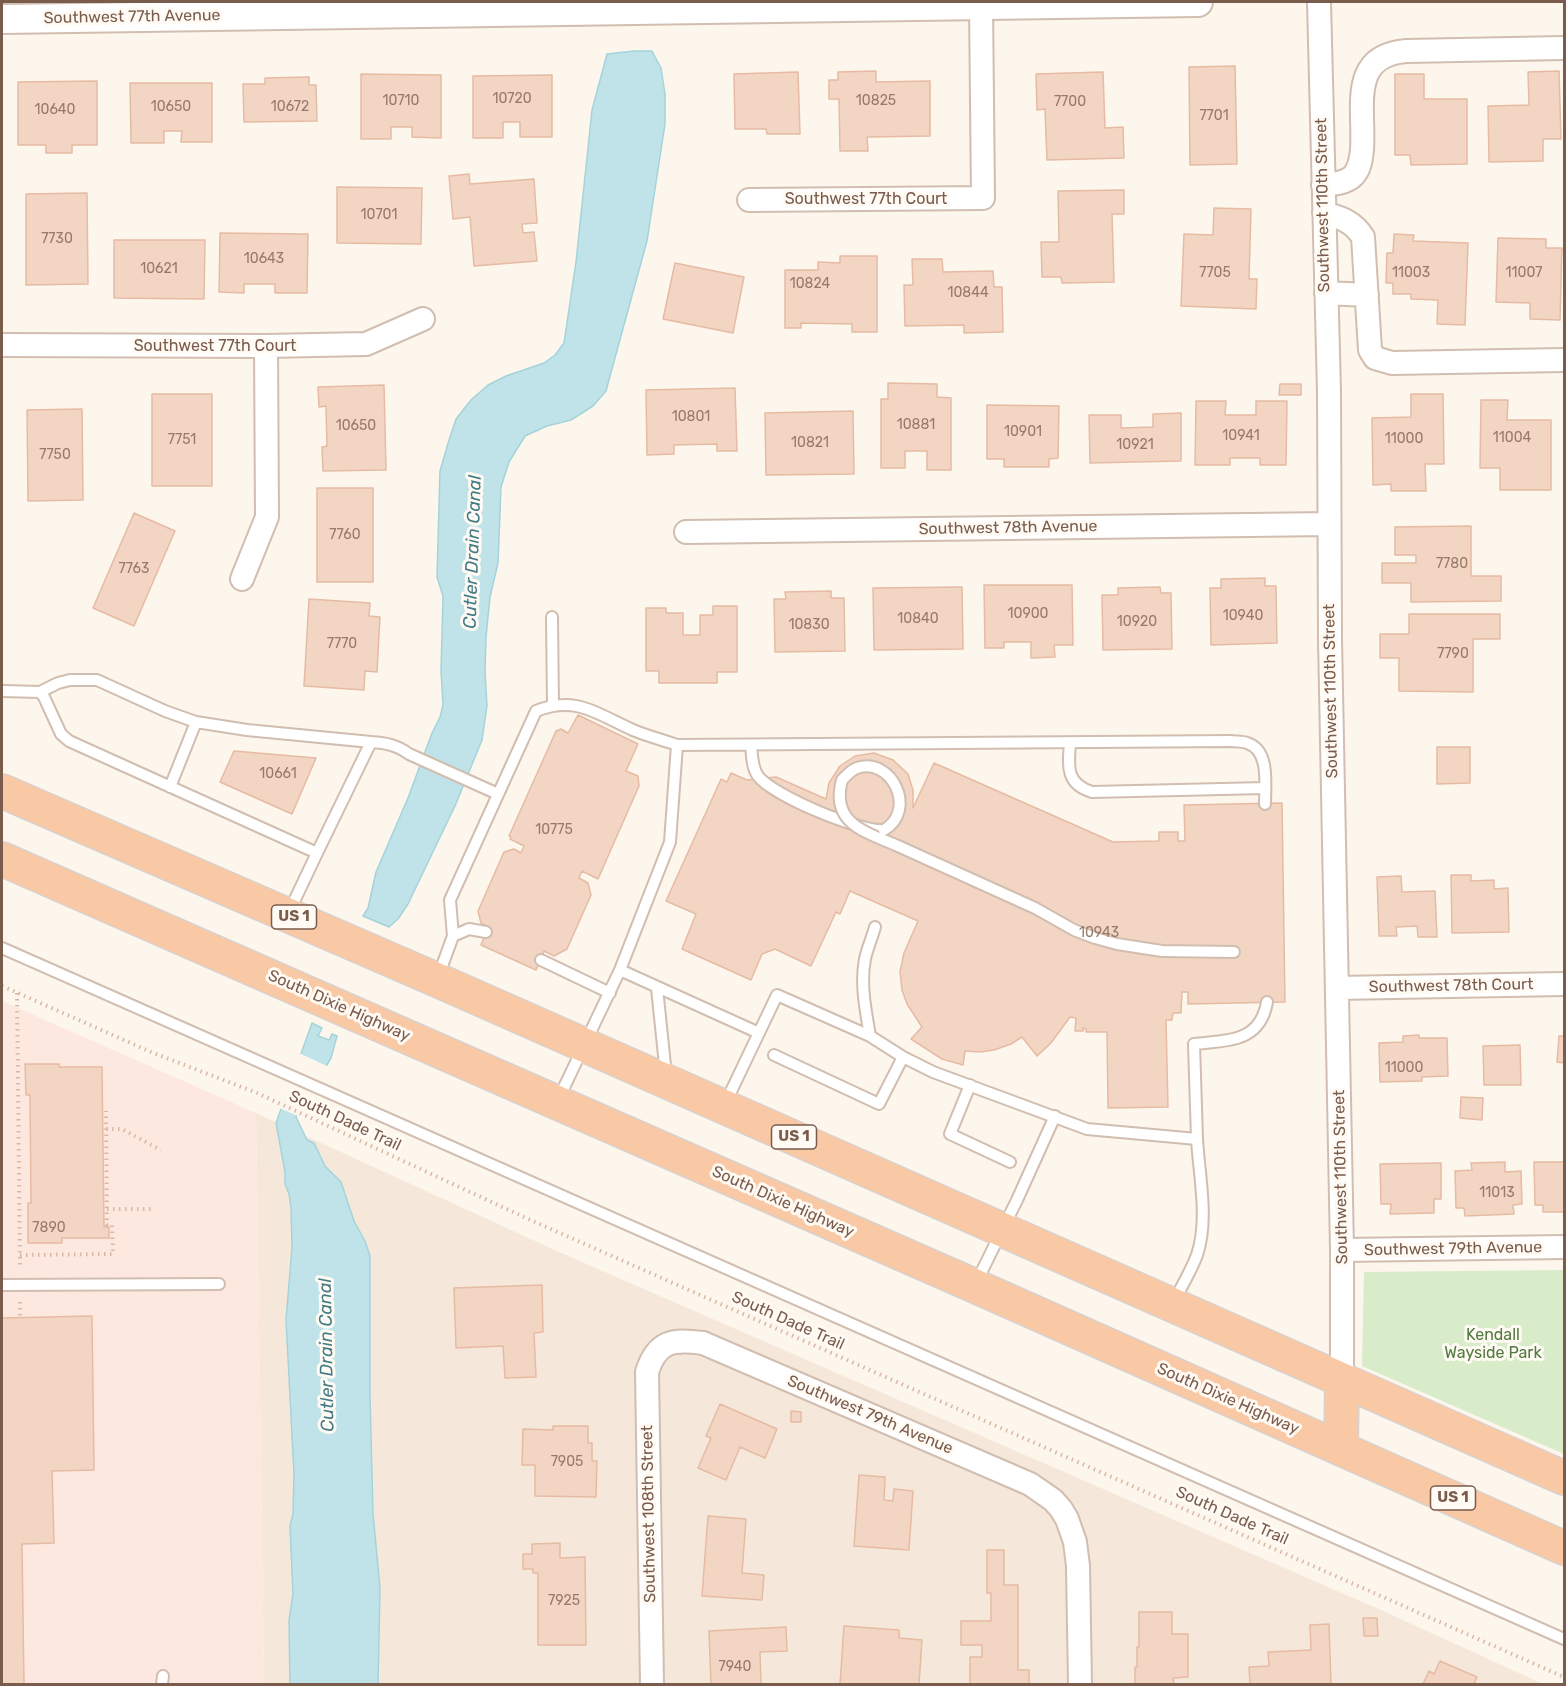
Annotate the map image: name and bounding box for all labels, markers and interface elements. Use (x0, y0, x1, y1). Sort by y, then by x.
street label: Southwest 77th Avenue (43, 6, 221, 28)
house number: 10720 (492, 91, 532, 107)
house number: 10710 (383, 93, 419, 109)
house number: 10825 (856, 93, 896, 109)
house number: 7700 (1054, 94, 1086, 110)
house number: 10650 (151, 99, 191, 115)
house number: 10672 (271, 99, 309, 115)
house number: 10640 (35, 102, 75, 118)
house number: 7701 (1199, 108, 1229, 124)
street label: Southwest 110th Street (1312, 118, 1334, 292)
street label: Southwest 77th Court (785, 189, 947, 209)
house number: 10701 (361, 207, 397, 223)
house number: 7730 (41, 231, 73, 247)
house number: 10643 (244, 251, 284, 267)
house number: 10621 (140, 261, 178, 277)
house number: 7705 (1199, 265, 1231, 281)
house number: 11003 (1392, 265, 1430, 281)
house number: 11007 (1506, 265, 1542, 281)
house number: 10824 (790, 276, 830, 292)
house number: 10844 (947, 285, 989, 301)
street label: Southwest 77th Court (134, 336, 296, 356)
house number: 10801 (672, 409, 710, 425)
house number: 10881 (897, 417, 935, 433)
house number: 10650 (336, 418, 376, 434)
house number: 10901 (1004, 424, 1042, 440)
house number: 10941 (1222, 428, 1260, 444)
house number: 11004 (1493, 430, 1531, 446)
house number: 11000 (1385, 431, 1423, 447)
house number: 7751 (168, 432, 196, 448)
house number: 10821 (791, 435, 829, 451)
house number: 10921 (1116, 437, 1154, 453)
house number: 7750 (39, 447, 71, 463)
water label: Cutler Drain Canal (460, 475, 486, 629)
street label: Southwest 78th Avenue (918, 517, 1098, 539)
house number: 7760 (329, 527, 361, 543)
house number: 7780 (1436, 556, 1468, 572)
house number: 7763 (119, 561, 149, 577)
street label: Southwest 110th Street (1320, 604, 1342, 778)
house number: 10900 (1008, 606, 1048, 622)
house number: 10940 (1223, 608, 1263, 624)
house number: 10840 (897, 611, 939, 627)
house number: 10920 (1117, 614, 1157, 630)
house number: 10830 (788, 617, 830, 633)
house number: 7770 (327, 636, 357, 652)
house number: 7790 (1437, 646, 1469, 662)
house number: 10661 (259, 766, 297, 782)
house number: 10775 (535, 822, 573, 838)
road number: US 1 (272, 905, 316, 929)
house number: 10943 (1079, 925, 1119, 941)
street label: South Dixie Highway (265, 966, 413, 1046)
street label: Southwest 78th Court (1369, 975, 1533, 997)
house number: 11000 (1385, 1060, 1423, 1076)
street label: South Dade Trail (286, 1087, 404, 1155)
street label: Southwest 110th Street (1330, 1090, 1352, 1264)
road number: US 1 (772, 1125, 816, 1149)
street label: South Dixie Highway (709, 1162, 857, 1242)
house number: 11013 (1479, 1185, 1515, 1201)
house number: 7890 (32, 1220, 66, 1236)
street label: Southwest 79th Avenue (1364, 1238, 1542, 1260)
water label: Cutler Drain Canal (315, 1278, 339, 1432)
street label: South Dade Trail (729, 1288, 847, 1354)
park label: Kendall Wayside Park (1444, 1325, 1542, 1363)
street label: South Dixie Highway (1154, 1359, 1302, 1439)
street label: Southwest 79th Avenue (784, 1371, 956, 1459)
street label: Southwest 108th Street (638, 1425, 660, 1603)
house number: 7905 (551, 1454, 583, 1470)
street label: South Dade Trail (1173, 1483, 1291, 1549)
road number: US 1 (1430, 1486, 1476, 1510)
house number: 7925 (548, 1593, 580, 1609)
house number: 7940 (719, 1659, 751, 1675)

